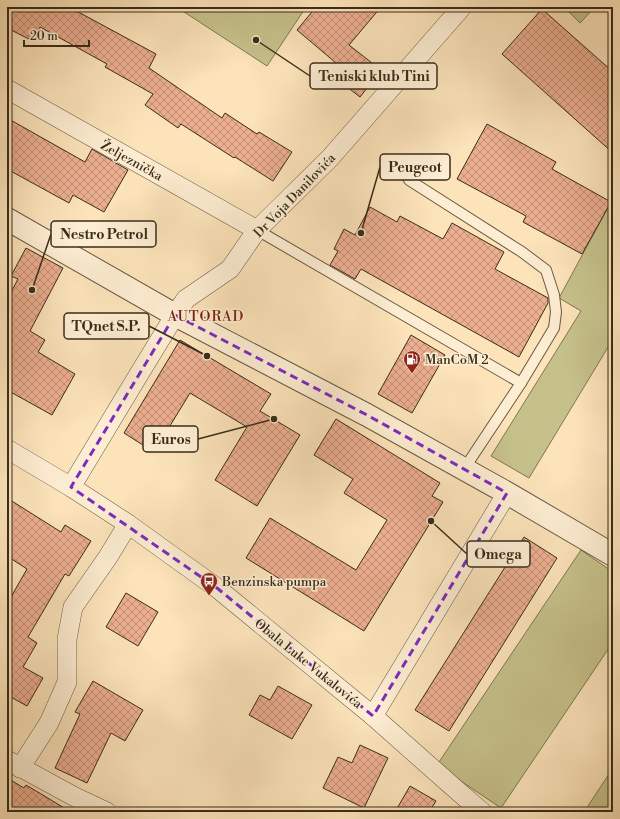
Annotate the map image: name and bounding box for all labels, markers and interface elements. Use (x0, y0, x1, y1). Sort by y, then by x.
scale bar (24, 22, 89, 48)
text: 20 m (30, 29, 58, 44)
callout: Teniski klub Tini (310, 63, 437, 89)
text: Teniski klub Tini (318, 68, 430, 86)
street label: Željeznička (98, 136, 166, 185)
street label: Dr Voja Danilovića (250, 150, 339, 241)
callout: Peugeot (380, 154, 450, 180)
text: Peugeot (388, 159, 443, 177)
callout: Nestro Petrol (51, 221, 156, 247)
text: Nestro Petrol (60, 226, 148, 244)
district label: AUTORAD (167, 308, 245, 326)
callout: TQnet S.P. (64, 313, 149, 339)
text: TQnet S.P. (71, 318, 141, 336)
fuel station icon: ManCoM 2 (402, 349, 422, 374)
place label: ManCoM 2 (425, 352, 489, 368)
callout: Euros (143, 426, 198, 452)
text: Euros (151, 431, 191, 449)
callout: Omega (467, 541, 530, 567)
text: Omega (474, 546, 522, 564)
bus stop icon: Benzinska pumpa (199, 571, 219, 596)
place label: Benzinska pumpa (221, 574, 327, 590)
street label: Obala Luke Vukalovića (251, 615, 366, 712)

